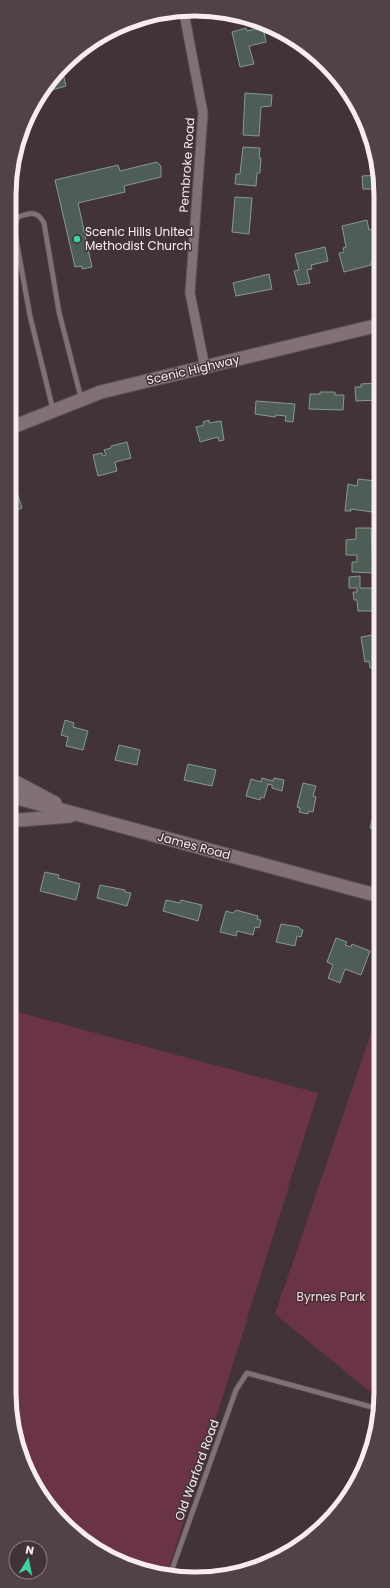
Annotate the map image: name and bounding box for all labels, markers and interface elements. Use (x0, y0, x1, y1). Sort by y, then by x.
street label: Pembroke Road (175, 117, 198, 213)
place label: Scenic Hills United Methodist Church (85, 223, 193, 254)
marker: Scenic Hills United Methodist Church (72, 234, 82, 244)
street label: Scenic Highway (145, 351, 241, 388)
street label: James Road (156, 828, 233, 863)
park label: Byrnes Park (297, 1288, 366, 1305)
street label: Old Warford Road (170, 1417, 223, 1523)
north arrow (8, 1540, 48, 1580)
text: N (24, 1542, 35, 1559)

